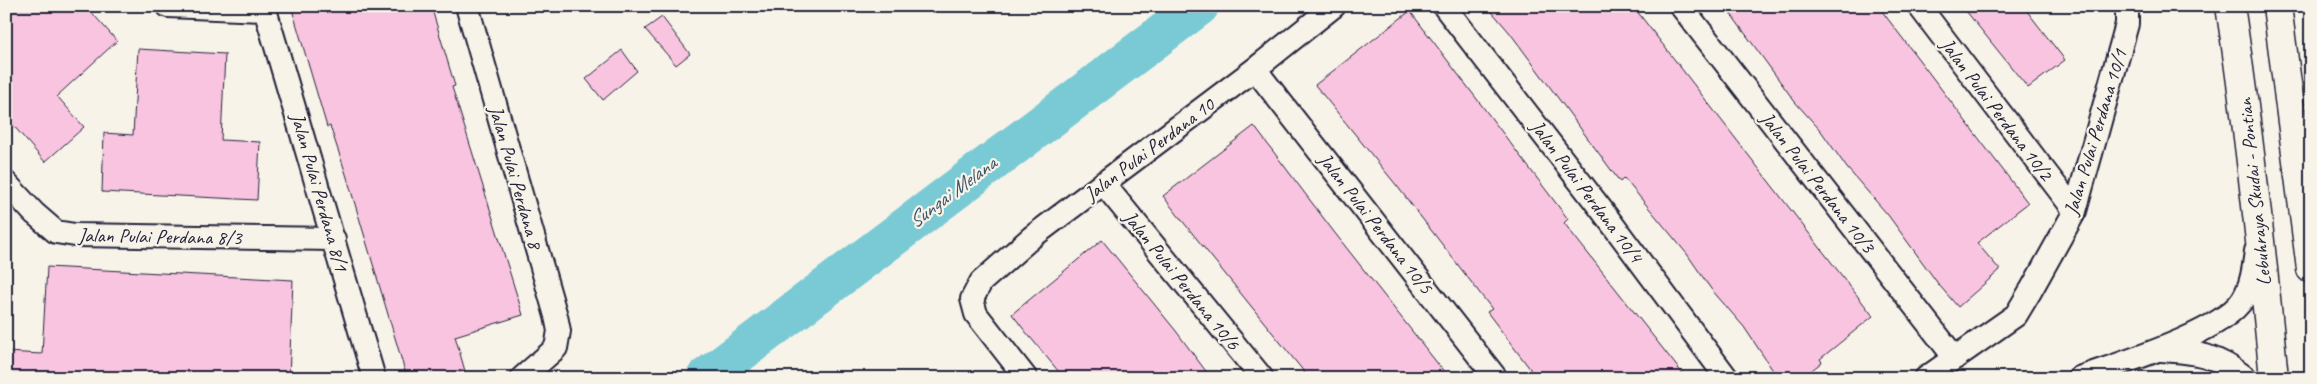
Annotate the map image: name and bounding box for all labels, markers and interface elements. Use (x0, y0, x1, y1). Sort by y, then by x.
street label: Jalan Pulai Perdana 10/2 (1934, 32, 2060, 187)
street label: Jalan Pulai Perdana 10/1 (2058, 45, 2133, 219)
street label: Jalan Pulai Perdana 10 (1079, 91, 1221, 207)
street label: Lebuhraya Skudai - Pontian (2232, 96, 2277, 287)
street label: Jalan Pulai Perdana 8 (483, 102, 548, 253)
street label: Jalan Pulai Perdana 10/3 (1754, 106, 1882, 259)
street label: Jalan Pulai Perdana 8/1 (285, 109, 354, 275)
street label: Jalan Pulai Perdana 10/4 (1524, 114, 1650, 269)
street label: Jalan Pulai Perdana 10/5 (1312, 147, 1439, 300)
water label: Sungai Melana (903, 149, 1003, 234)
street label: Jalan Pulai Perdana 10/6 (1117, 205, 1246, 356)
street label: Jalan Pulai Perdana 8/3 (77, 223, 244, 250)

